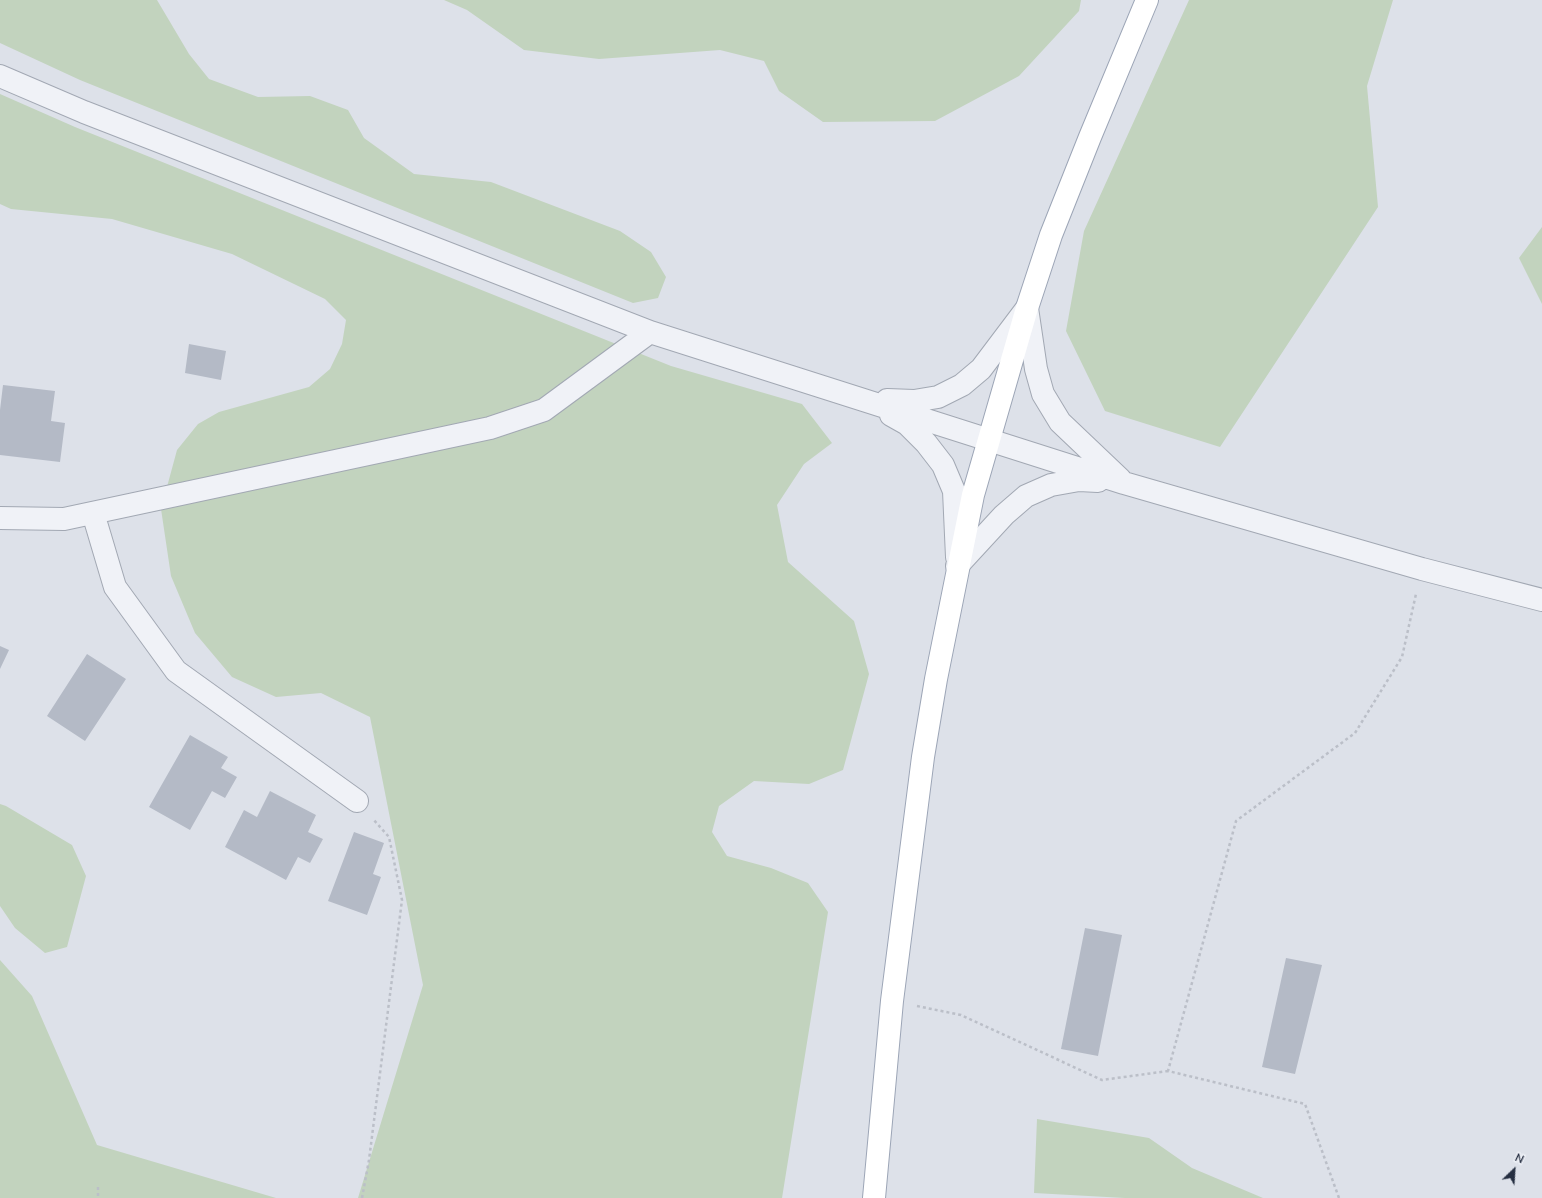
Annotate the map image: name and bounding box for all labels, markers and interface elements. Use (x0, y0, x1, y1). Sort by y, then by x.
north arrow (1494, 1150, 1534, 1190)
text: N (1512, 1150, 1526, 1167)

